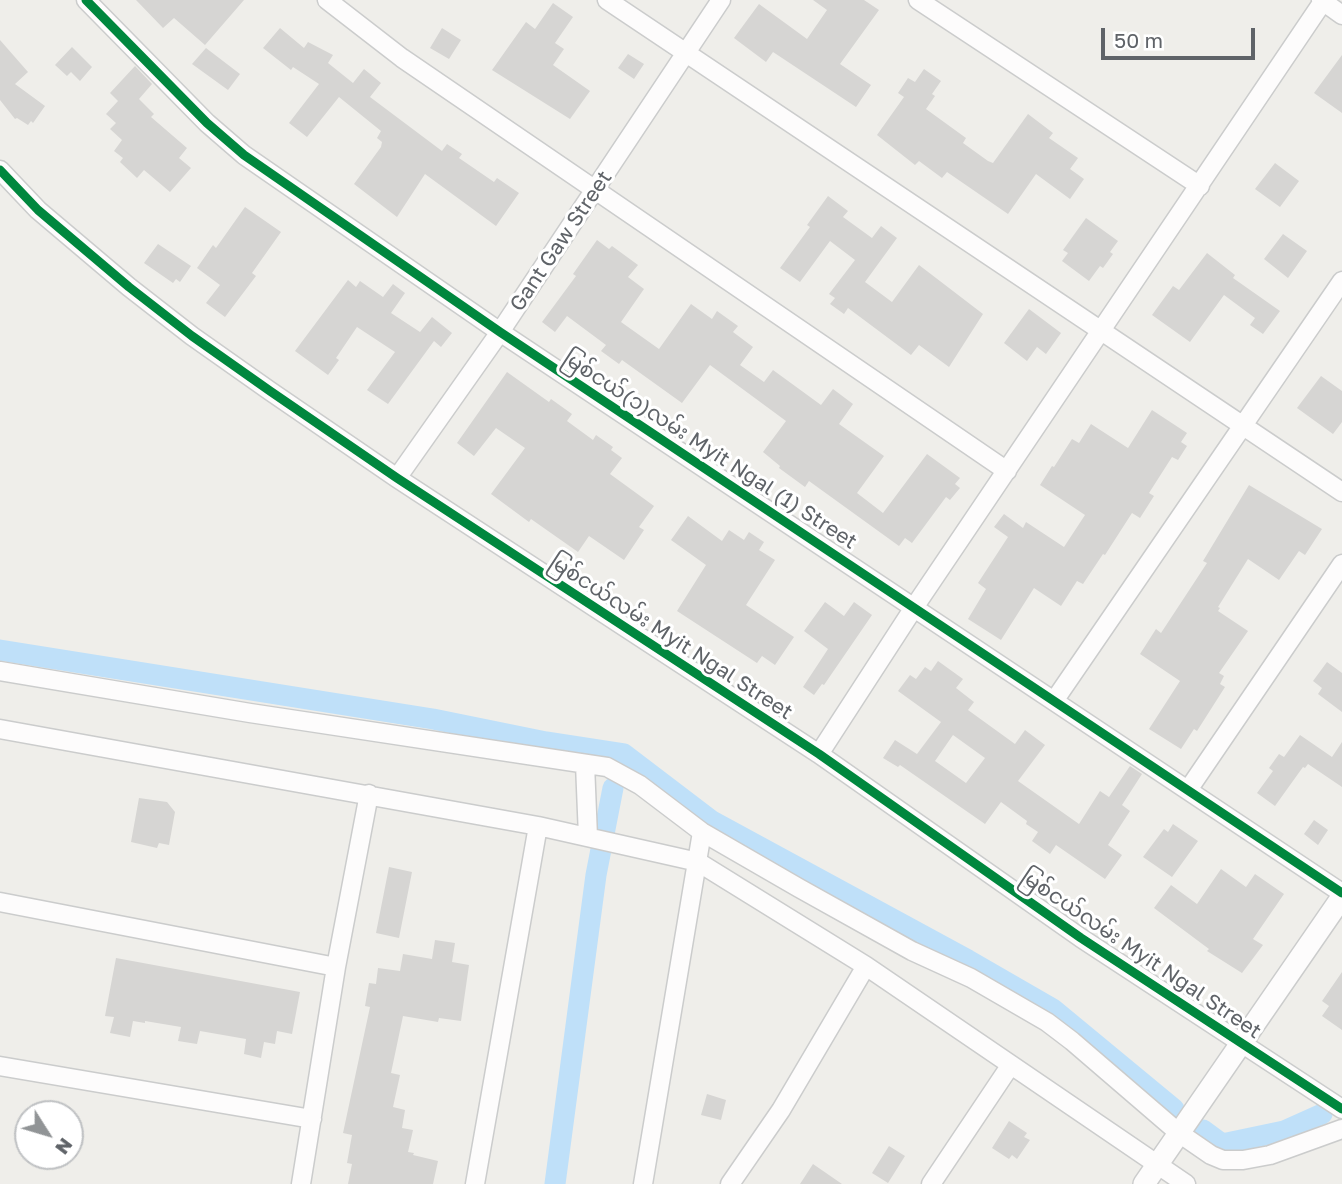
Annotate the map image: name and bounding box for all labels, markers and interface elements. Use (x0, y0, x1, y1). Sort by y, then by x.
scale bar (1104, 14, 1258, 58)
text: 50 m (1114, 27, 1163, 53)
street label: Gant Gaw Street (505, 166, 617, 316)
street label: မြစ်ငယ်(၁)လမ်း Myit Ngal (1) Street (558, 345, 862, 555)
street label: မြစ်ငယ်လမ်း Myit Ngal Street (545, 549, 797, 725)
street label: မြစ်ငယ်လမ်း Myit Ngal Street (1016, 864, 1266, 1044)
north arrow (14, 1100, 84, 1170)
text: N (51, 1134, 78, 1159)

